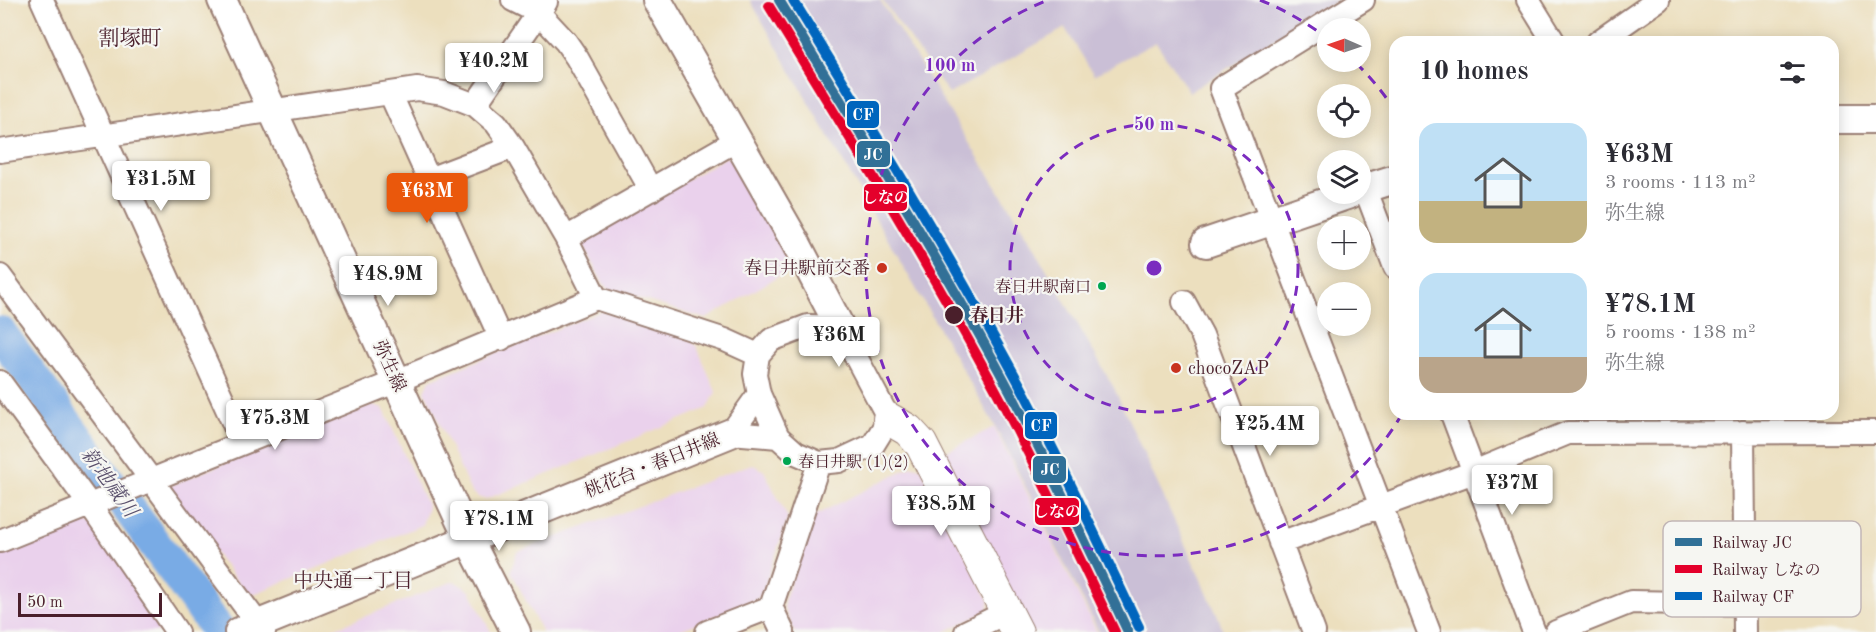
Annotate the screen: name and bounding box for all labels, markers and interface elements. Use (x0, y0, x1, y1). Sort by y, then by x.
north arrow (1317, 18, 1371, 72)
map controls (1317, 18, 1371, 336)
district label: 割塚町 (99, 27, 162, 50)
pin: ¥40.2M (445, 43, 543, 94)
text: ¥40.2M (459, 52, 529, 72)
icon: filters (1776, 56, 1809, 89)
text: 100 m (925, 57, 975, 75)
text: 10 homes (1419, 59, 1528, 85)
button: locate (1317, 84, 1371, 138)
line badge: CF (846, 100, 880, 129)
text: CF (852, 108, 874, 124)
text: 50 m (1134, 116, 1174, 134)
line badge: JC (856, 140, 891, 168)
text: ¥63M (1605, 142, 1673, 168)
icon: home (1467, 147, 1539, 219)
text: JC (863, 148, 883, 164)
button: layers (1317, 150, 1371, 204)
pin: ¥31.5M (112, 161, 210, 212)
text: ¥31.5M (126, 170, 196, 190)
pin: ¥63M (391, 173, 463, 224)
text: 3 rooms · 113 m² (1605, 173, 1755, 193)
text: ¥63M (401, 182, 453, 202)
line badge: しなの (863, 183, 908, 212)
text: しなの (862, 189, 910, 207)
text: 弥生線 (1605, 204, 1665, 224)
button: + (1317, 216, 1371, 270)
pin: ¥48.9M (339, 256, 437, 307)
place label: 春日井駅前交番 (744, 258, 870, 278)
centre of rings (1144, 258, 1164, 278)
marker: 春日井駅前交番 (875, 261, 889, 275)
text: ¥48.9M (353, 265, 423, 285)
place label: 春日井駅南口 (995, 278, 1091, 296)
marker: 春日井駅南口 (1096, 280, 1108, 292)
button: − (1317, 282, 1371, 336)
text: ¥78.1M (1605, 292, 1696, 318)
icon: home (1467, 297, 1539, 369)
marker: 春日井 (943, 304, 965, 326)
place label: 春日井 (970, 305, 1024, 325)
pin: ¥36M (803, 317, 875, 368)
text: 5 rooms · 138 m² (1605, 323, 1755, 343)
text: ¥36M (813, 326, 865, 346)
street label: 弥生線 (370, 337, 410, 395)
text: 弥生線 (1605, 354, 1665, 374)
place label: chocoZAP (1188, 360, 1269, 378)
marker: chocoZAP (1169, 361, 1183, 375)
pin: ¥75.3M (226, 400, 324, 451)
pin: ¥25.4M (1221, 406, 1319, 457)
text: ¥75.3M (240, 409, 310, 429)
line badge: CF (1024, 411, 1058, 440)
text: ¥25.4M (1235, 415, 1305, 435)
text: CF (1030, 419, 1052, 435)
street label: 桃花台・春日井線 (581, 429, 723, 501)
water label: 新地蔵川 (77, 444, 143, 523)
place label: 春日井駅 (1)(2) (798, 453, 909, 471)
marker: 春日井駅 (1)(2) (781, 455, 793, 467)
line badge: JC (1032, 455, 1067, 484)
text: JC (1040, 463, 1060, 479)
pin: ¥37M (1476, 465, 1548, 516)
text: ¥37M (1486, 474, 1538, 494)
pin: ¥38.5M (892, 486, 990, 537)
text: ¥38.5M (906, 495, 976, 515)
line badge: しなの (1034, 497, 1080, 526)
pin: ¥78.1M (450, 501, 548, 552)
text: しなの (1033, 503, 1081, 521)
text: ¥78.1M (464, 510, 534, 530)
legend (1663, 521, 1861, 617)
text: Railway JC (1712, 536, 1792, 552)
text: Railway しなの (1712, 562, 1821, 579)
district label: 中央通一丁目 (293, 570, 413, 592)
scale bar (18, 590, 162, 618)
text: Railway CF (1712, 590, 1794, 606)
text: 50 m (27, 595, 63, 611)

